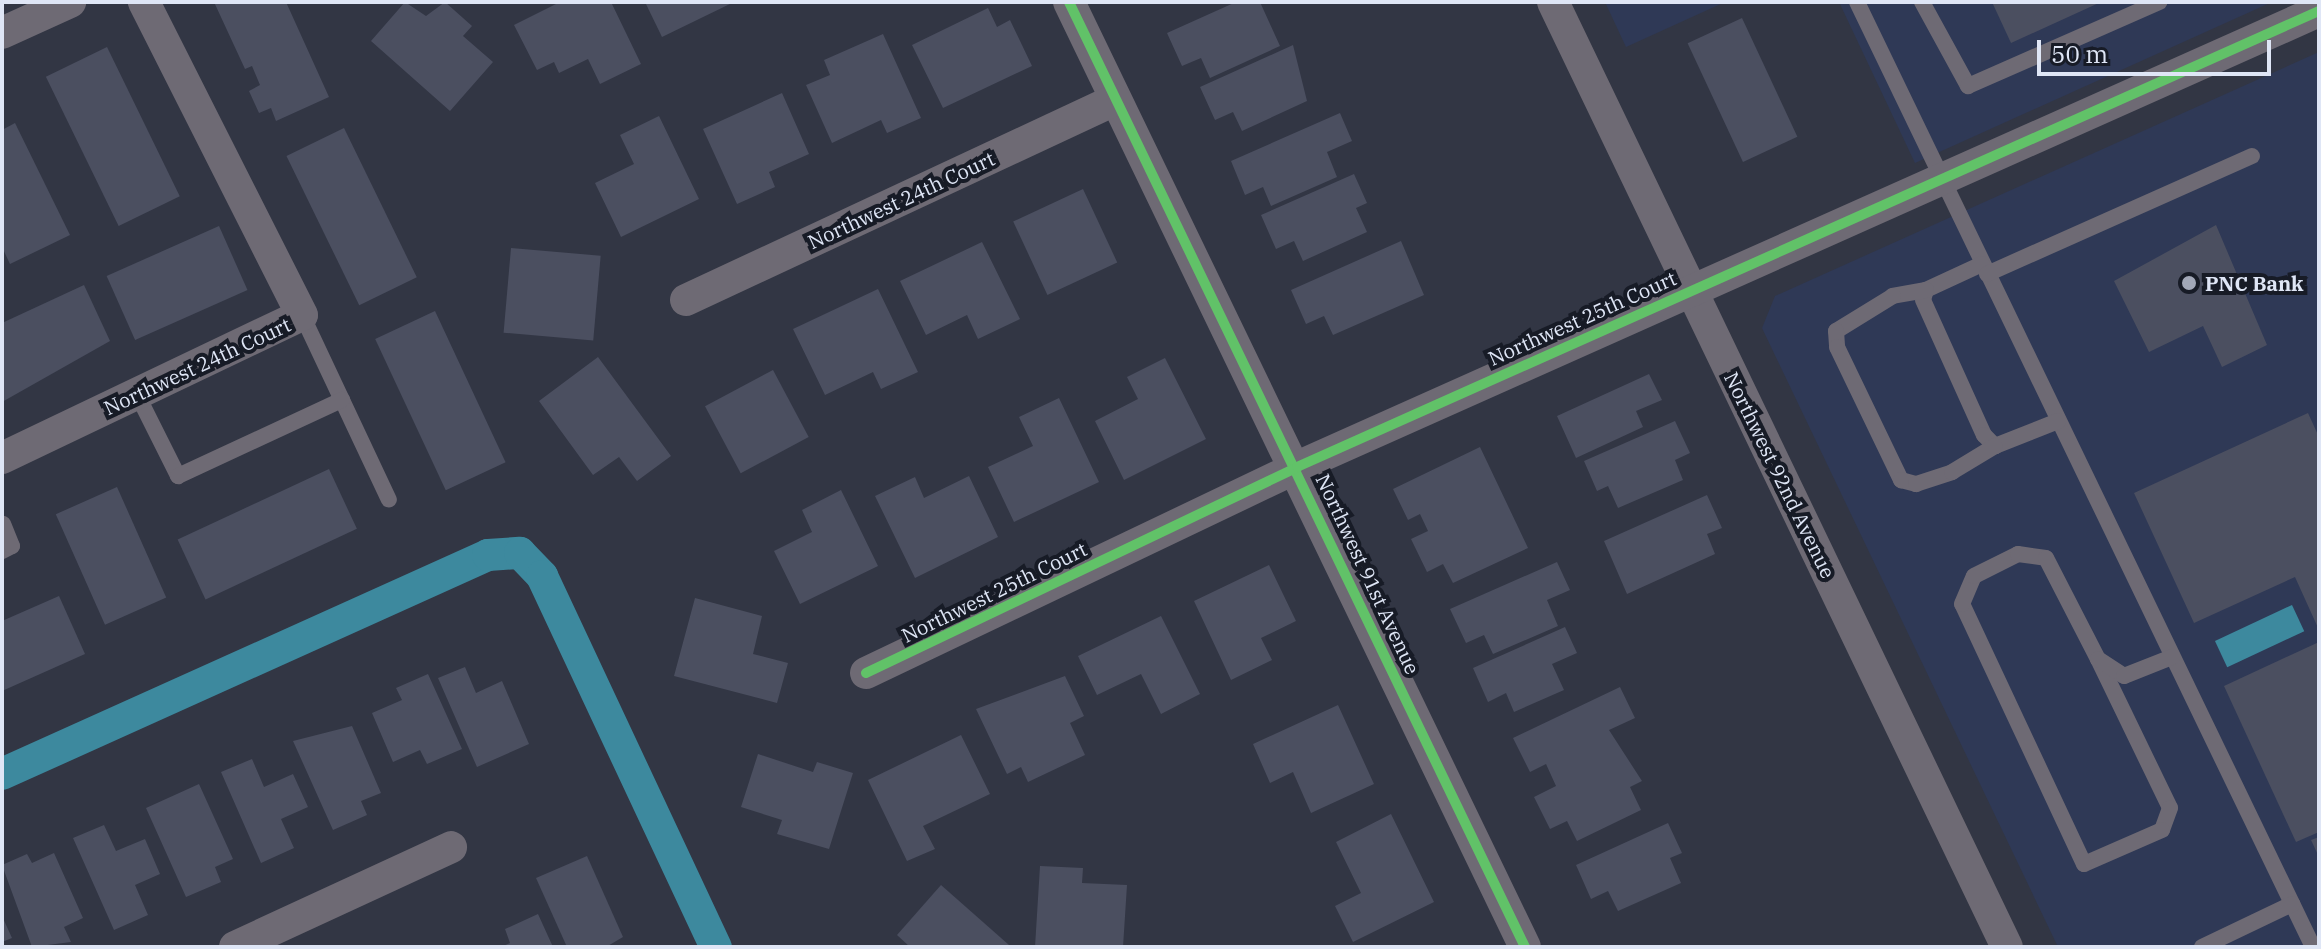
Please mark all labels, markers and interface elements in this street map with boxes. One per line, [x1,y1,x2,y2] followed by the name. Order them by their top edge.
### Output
[2041,24,2275,74] scale bar
[2051,38,2108,70] text: 50 m
[804,146,998,254] street label: Northwest 24th Court
[1484,266,1680,370] street label: Northwest 25th Court
[2205,271,2304,295] place label: PNC Bank
[2180,274,2198,292] marker: PNC Bank
[100,312,294,420] street label: Northwest 24th Court
[1720,368,1840,582] street label: Northwest 92nd Avenue
[1311,470,1425,678] street label: Northwest 91st Avenue
[897,537,1091,647] street label: Northwest 25th Court

